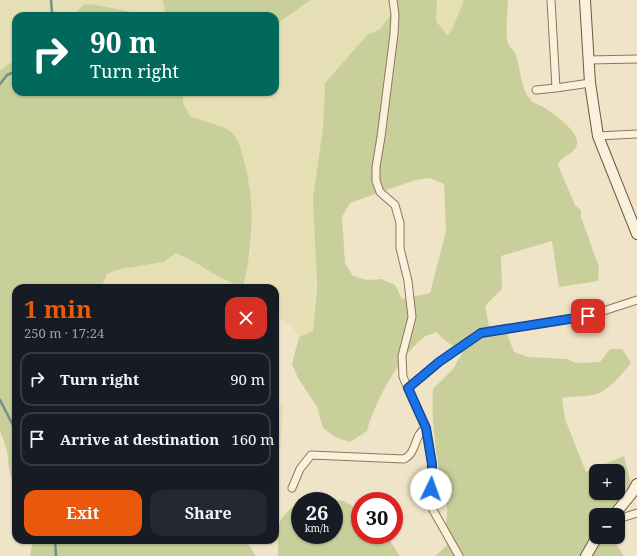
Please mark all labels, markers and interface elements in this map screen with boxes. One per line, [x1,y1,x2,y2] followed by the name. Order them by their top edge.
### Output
[90,23,157,61] text: 90 m
[24,28,76,80] icon: right
[90,59,179,83] text: Turn right
[24,292,92,325] text: 1 min
[225,297,267,339] button: close
[571,299,605,333] pin
[577,305,599,327] icon: arrive
[24,324,104,342] text: 250 m · 17:24
[26,368,48,390] icon: right
[60,369,139,389] text: Turn right
[230,369,265,389] text: 90 m
[26,428,48,450] icon: arrive
[60,429,219,449] text: Arrive at destination
[231,429,275,449] text: 160 m
[589,464,625,544] map controls
[589,464,625,500] button: +
[410,468,452,510] position arrow
[24,490,142,536] button: Exit
[150,490,267,536] button: Share
[351,492,403,544] speed limit sign: 30
[306,499,328,526] text: 26
[589,508,625,544] button: −
[305,521,329,535] text: km/h

